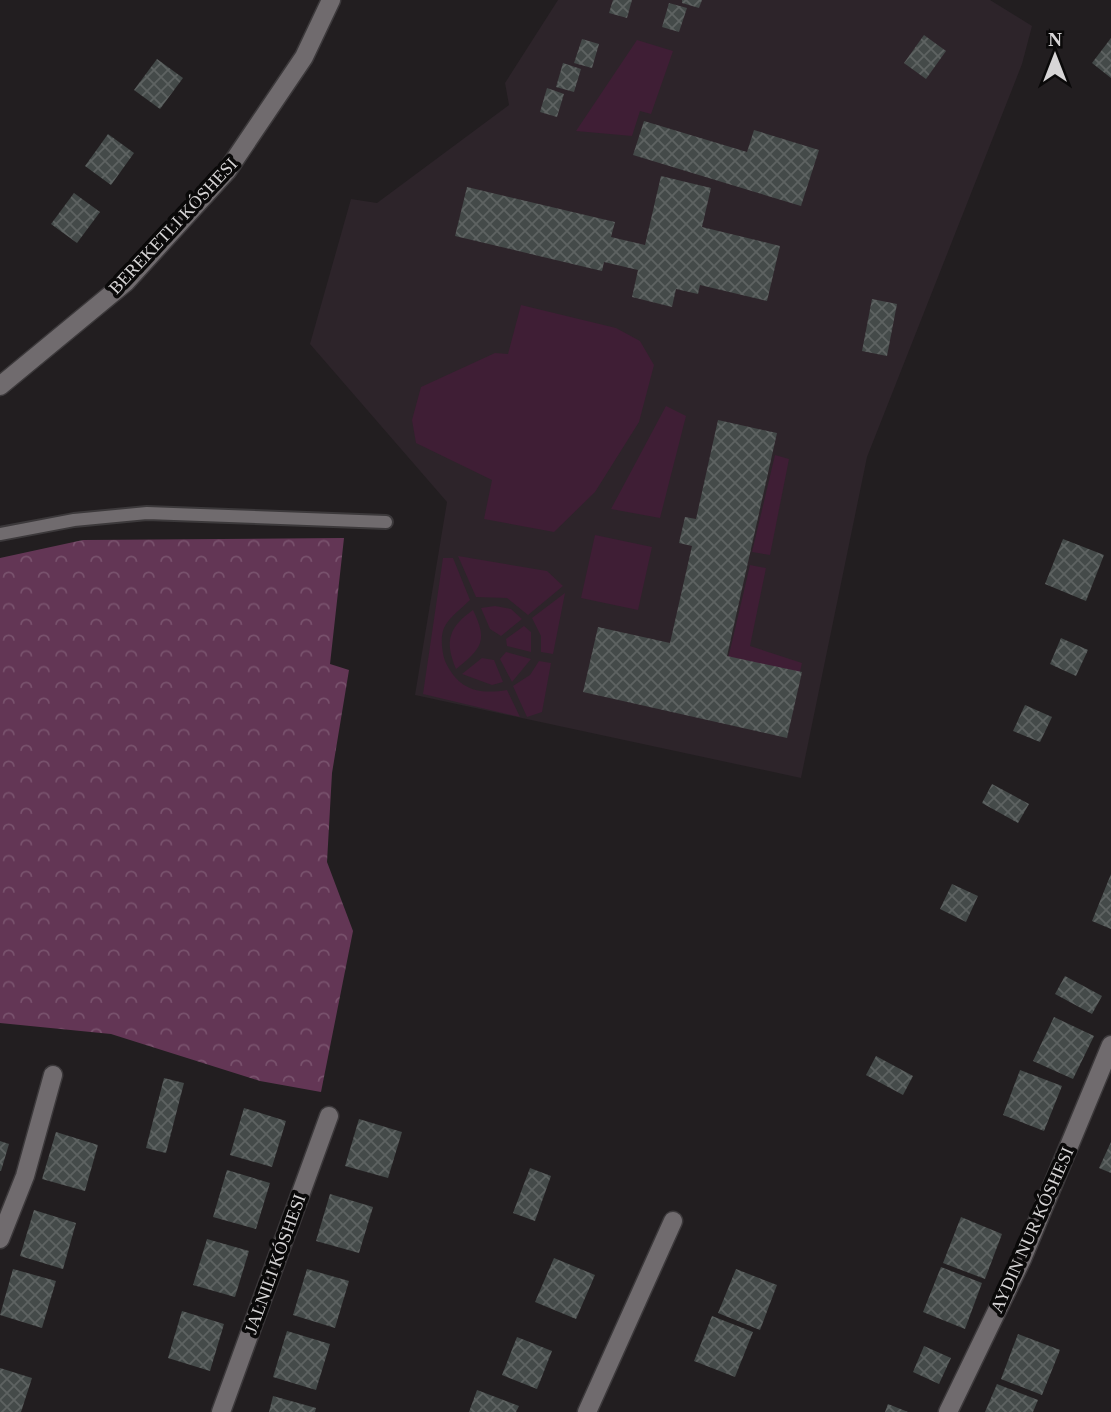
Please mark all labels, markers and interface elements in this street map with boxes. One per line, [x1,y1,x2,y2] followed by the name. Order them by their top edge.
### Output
[1020,21,1090,91] north arrow
[1048,29,1062,50] text: N
[104,153,241,298] street label: BEREKETLI KÓSHESI
[985,1144,1078,1316] street label: AYDIN NUR KÓSHESI
[239,1191,310,1337] street label: JALNILI KÓSHESI

